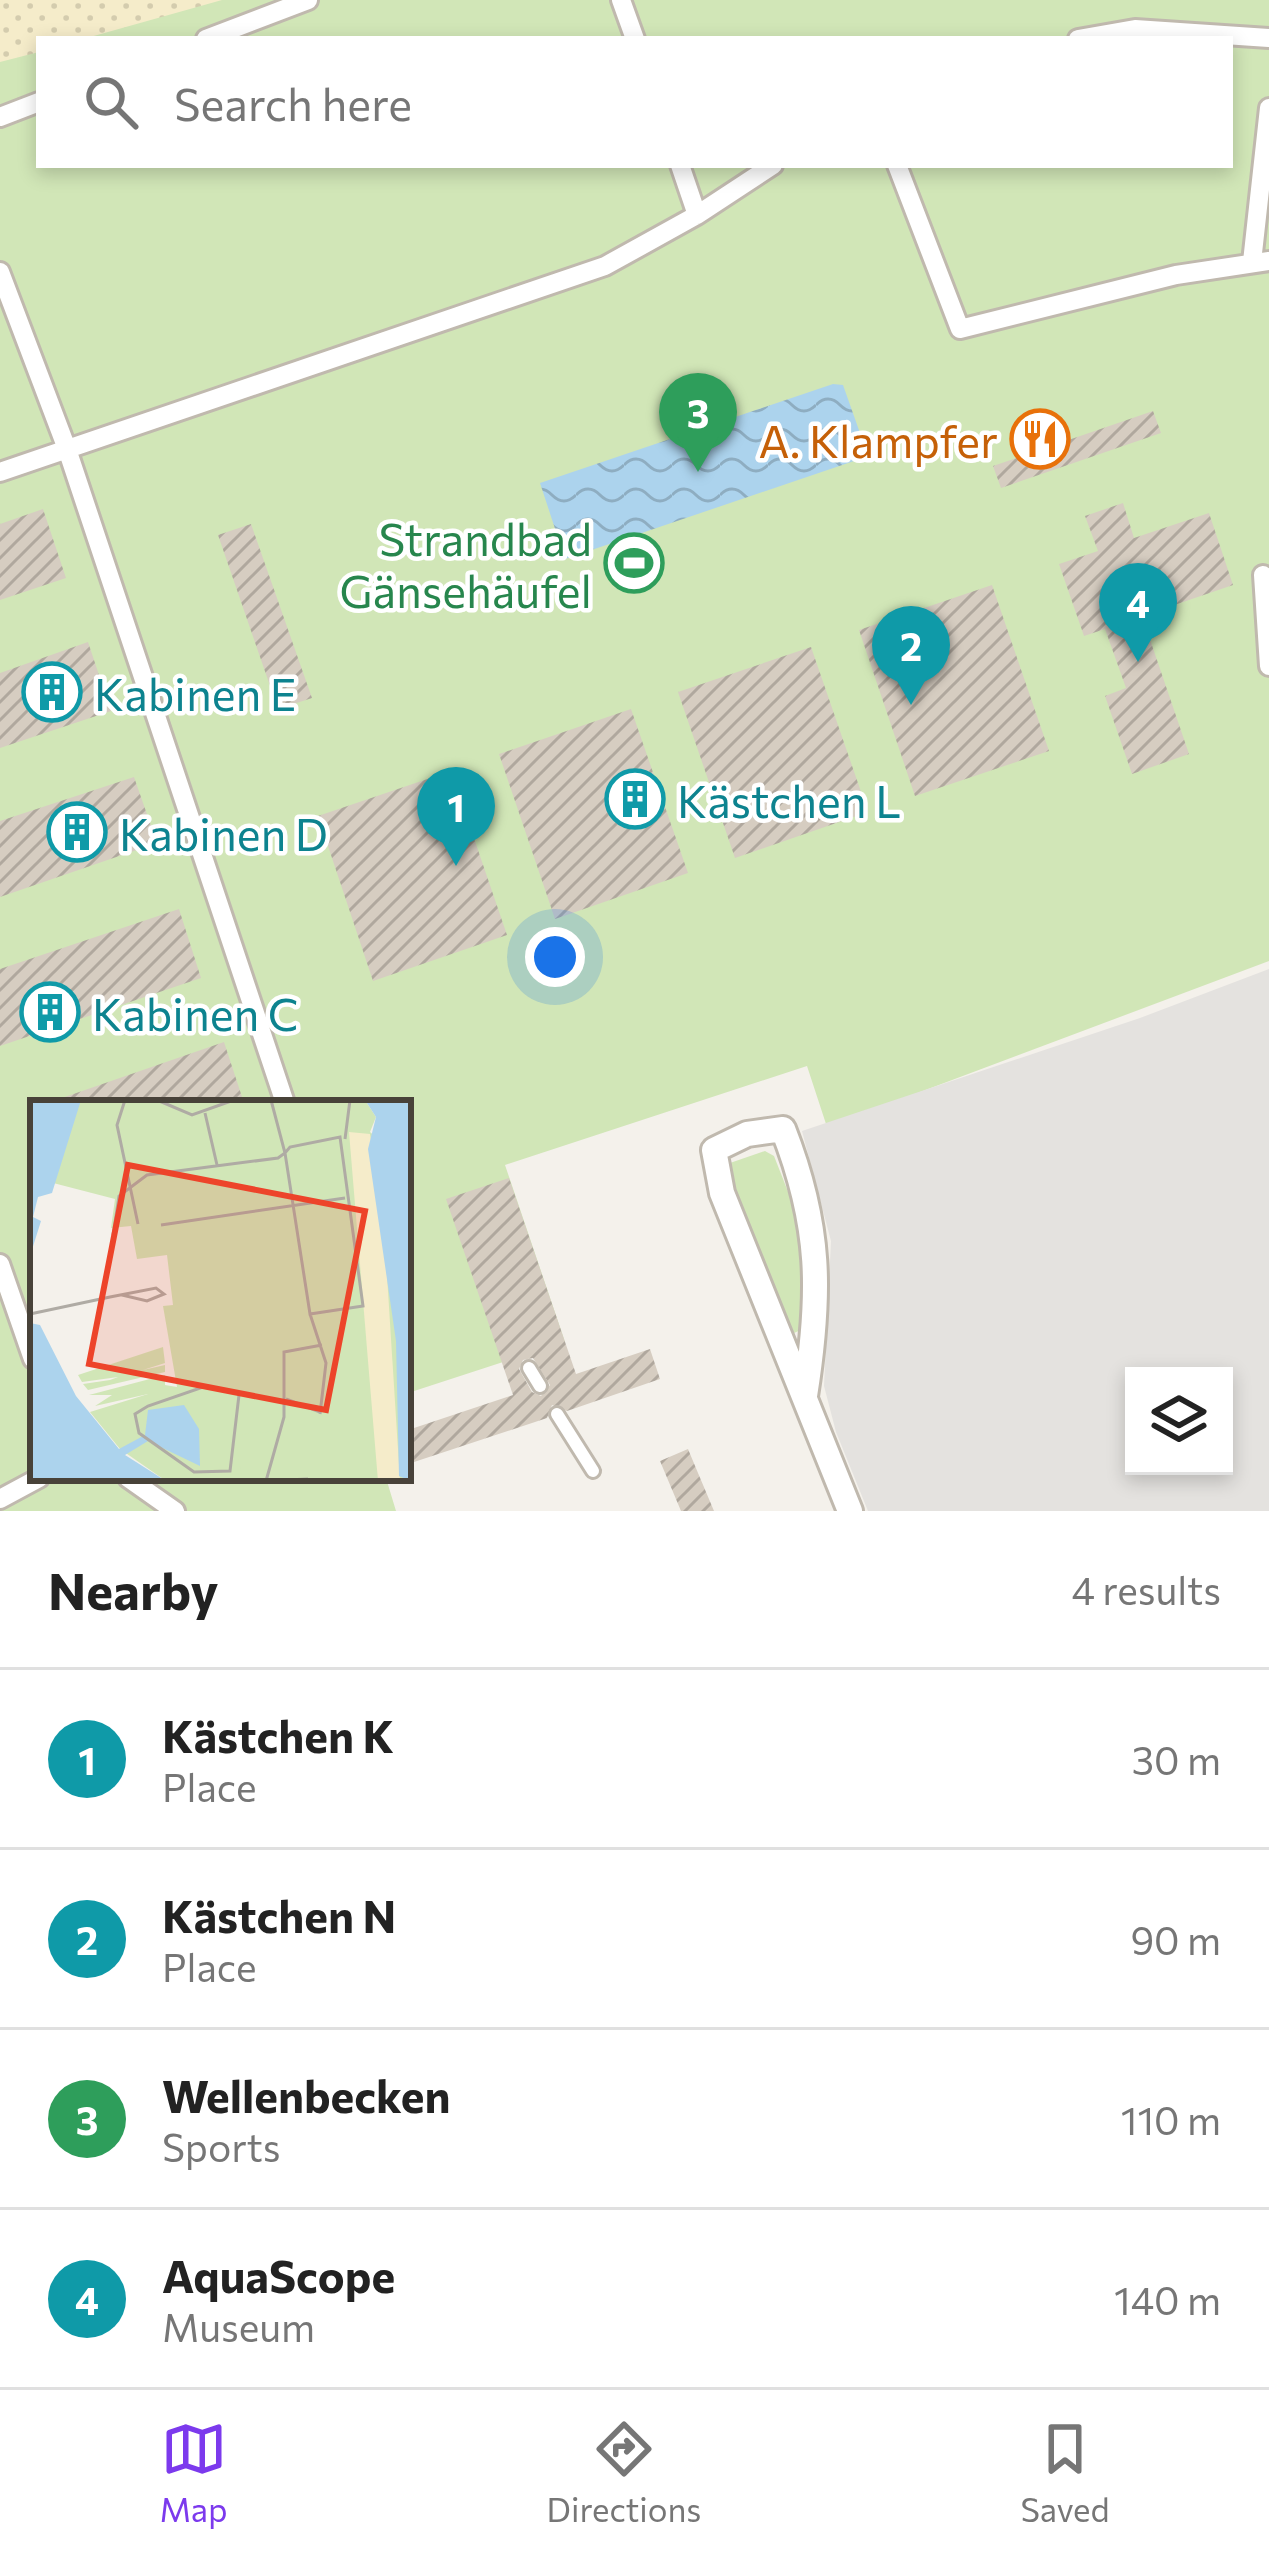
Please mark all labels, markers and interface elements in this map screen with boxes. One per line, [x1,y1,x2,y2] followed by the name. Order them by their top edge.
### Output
[36,36,1233,168] search box
[78,69,144,135] icon: search
[174,75,412,130] text: Search here
[659,373,737,472] pin: 3
[1009,408,1071,470] restaurant icon: A. Klampfer
[759,412,998,467] place label: A. Klampfer
[340,510,592,617] place label: Strandbad Gänsehäufel
[603,532,665,594] sports icon: Strandbad Gänsehäufel
[1099,563,1177,662] pin: 4
[872,606,950,705] pin: 2
[21,661,83,723] building icon: Kabinen E
[94,665,297,720] place label: Kabinen E
[417,767,495,866] pin: 1
[604,768,666,830] building icon: Kästchen L
[677,772,901,827] place label: Kästchen L
[46,801,108,863] building icon: Kabinen D
[119,805,328,860] place label: Kabinen D
[525,927,585,987] your location
[19,981,81,1043] building icon: Kabinen C
[92,985,299,1040] place label: Kabinen C
[30,1100,411,1481] inset map
[1125,1367,1233,1475] map controls
[1125,1367,1233,1475] button: layers
[48,1558,218,1621] text: Nearby
[1071,1565,1221,1613] text: 4 results
[162,1707,394,1762] text: Kästchen K
[78,1735,96,1783] text: 1
[1132,1735,1221,1783] text: 30 m
[162,1762,257,1810] text: Place
[162,1887,396,1942] text: Kästchen N
[76,1915,98,1963] text: 2
[1130,1915,1221,1963] text: 90 m
[162,1942,257,1990] text: Place
[162,2067,450,2122] text: Wellenbecken
[76,2095,98,2143] text: 3
[1121,2095,1221,2143] text: 110 m
[162,2122,281,2170] text: Sports
[162,2247,395,2302] text: AquaScope
[75,2275,99,2323] text: 4
[1114,2275,1221,2323] text: 140 m
[162,2302,315,2350] text: Museum
[160,2416,228,2529] tab: Map
[547,2416,701,2529] tab: Directions
[1020,2416,1109,2529] tab: Saved

